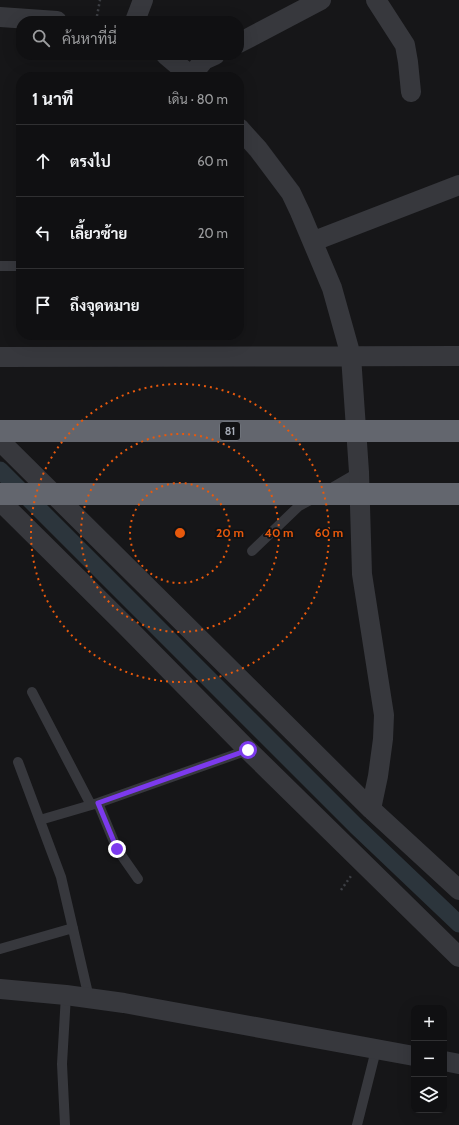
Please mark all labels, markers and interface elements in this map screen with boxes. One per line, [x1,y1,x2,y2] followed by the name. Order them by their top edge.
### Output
[16,16,244,60] search box
[30,27,52,49] icon: search
[62,30,117,48] text: ค้นหาที่นี่
[32,89,73,109] text: 1 นาที
[168,91,228,107] text: เดิน · 80 m
[32,150,54,172] icon: ahead
[70,153,111,171] text: ตรงไป
[197,153,228,169] text: 60 m
[32,222,54,244] icon: left
[70,225,127,243] text: เลี้ยวซ้าย
[198,225,228,241] text: 20 m
[32,294,54,316] icon: arrive
[70,297,140,315] text: ถึงจุดหมาย
[220,422,240,440] road number: 81
[216,525,244,540] text: 20 m
[264,525,294,540] text: 40 m
[315,525,343,540] text: 60 m
[173,526,187,540] centre of rings
[239,741,257,759] route start
[108,840,126,858] route end
[411,1005,447,1113] map controls
[411,1005,447,1041] button: +
[411,1041,447,1077] button: −
[411,1077,447,1113] button: layers

